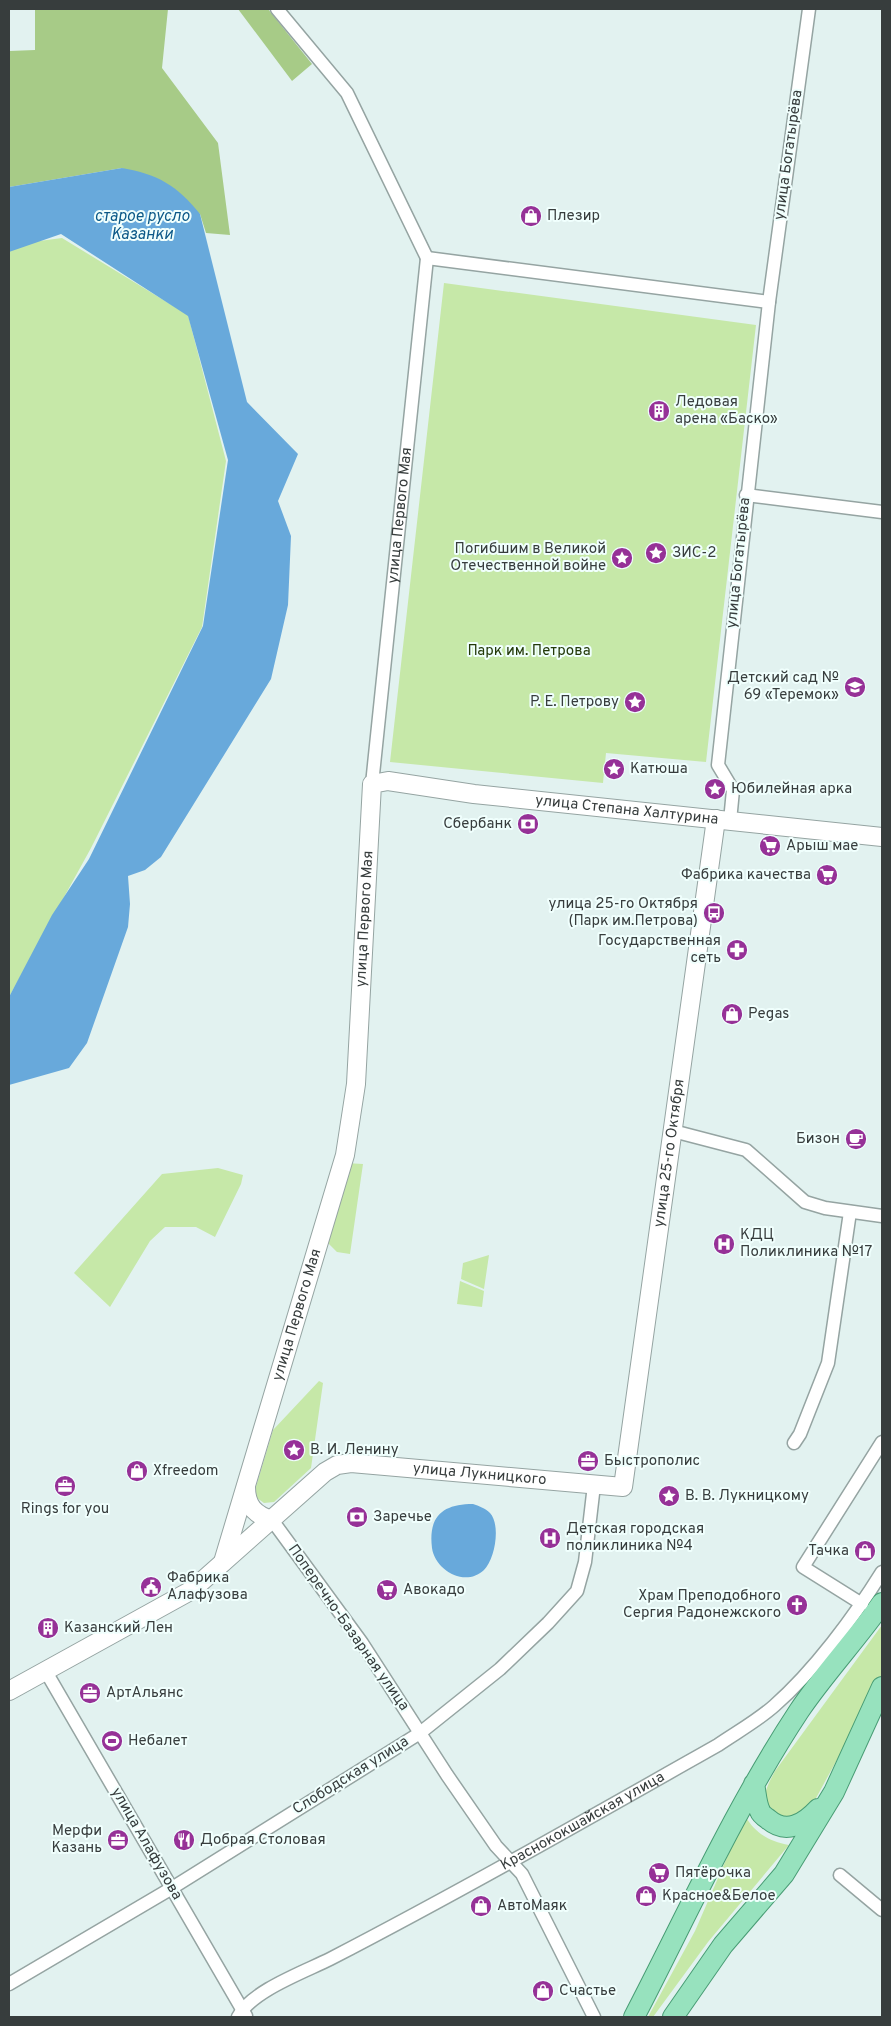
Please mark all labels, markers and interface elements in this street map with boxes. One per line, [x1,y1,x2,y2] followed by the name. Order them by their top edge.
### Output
[770,89,808,221] street label: улица Богатырёва
[519,204,543,228] shop icon: Плезир
[95,207,190,245] water label: старое русло Казанки
[547,207,600,226] place label: Плезир
[675,393,778,429] place label: Ледовая арена «Баско»
[647,399,671,423] building icon: Ледовая арена «Баско»
[384,446,417,585] street label: улица Первого Мая
[723,497,755,629] street label: улица Богатырёва
[450,540,606,576] place label: Погибшим в Великой Отечественной войне
[644,541,668,565] place icon: ЗИС-2
[672,544,717,563] place label: ЗИС-2
[610,546,634,570] place icon: Погибшим в Великой Отечественной войне
[467,642,591,661] park label: Парк им. Петрова
[727,669,839,705] place label: Детский сад № 69 «Теремок»
[843,675,867,699] school or university icon: Детский сад № 69 «Теремок»
[623,690,647,714] place icon: Р. Е. Петрову
[530,693,619,712] place label: Р. Е. Петрову
[602,757,626,781] place icon: Катюша
[630,760,688,779] place label: Катюша
[703,777,727,801] place icon: Юбилейная арка
[731,780,852,799] place label: Юбилейная арка
[534,791,719,829] street label: улица Степана Халтурина
[516,812,540,836] bank icon: Сбербанк
[443,815,512,834] place label: Сбербанк
[758,834,782,858] supermarket icon: Арыш мае
[786,837,858,856] place label: Арыш мае
[352,850,378,988] street label: улица Первого Мая
[815,863,839,887] supermarket icon: Фабрика качества
[681,866,811,885] place label: Фабрика качества
[549,895,698,931] place label: улица 25-го Октября (Парк им.Петрова)
[702,901,726,925] bus stop icon: улица 25-го Октября (Парк им.Петрова)
[598,932,721,968] place label: Государственная сеть
[725,938,749,962] pharmacy icon: Государственная сеть
[720,1002,744,1026] shop icon: Pegas
[748,1005,789,1024] place label: Pegas
[650,1078,689,1229] street label: улица 25-го Октября
[844,1127,868,1151] cafe icon: Бизон
[796,1130,840,1149] place label: Бизон
[740,1226,873,1262] place label: КДЦ Поликлиника №17
[712,1232,736,1256] hospital icon: КДЦ Поликлиника №17
[268,1247,326,1383] street label: улица Первого Мая
[282,1438,306,1462] place icon: В. И. Ленину
[310,1441,399,1460] place label: В. И. Ленину
[576,1449,600,1473] office icon: Быстрополис
[604,1452,700,1471] place label: Быстрополис
[125,1459,149,1483] shop icon: Xfreedom
[412,1459,547,1490] street label: улица Лукницкого
[153,1462,219,1481] place label: Xfreedom
[53,1474,77,1498] office icon: Rings for you
[657,1484,681,1508] place icon: В. В. Лукницкому
[685,1487,809,1506] place label: В. В. Лукницкому
[21,1500,109,1519] place label: Rings for you
[345,1505,369,1529] bank icon: Заречье
[373,1508,432,1527] place label: Заречье
[566,1520,704,1556] place label: Детская городская поликлиника №4
[538,1526,562,1550] hospital icon: Детская городская поликлиника №4
[853,1539,877,1563] shop icon: Тачка
[283,1541,413,1715] street label: Поперечно-Базарная улица
[808,1542,849,1561] place label: Тачка
[167,1569,248,1605] place label: Фабрика Алафузова
[139,1575,163,1599] public building icon: Фабрика Алафузова
[375,1578,399,1602] supermarket icon: Авокадо
[403,1581,465,1600] place label: Авокадо
[623,1587,781,1623] place label: Храм Преподобного Сергия Радонежского
[785,1593,809,1617] church icon: Храм Преподобного Сергия Радонежского
[36,1616,60,1640] building icon: Казанский Лен
[64,1619,173,1638] place label: Казанский Лен
[78,1681,102,1705] office icon: АртАльянс
[106,1684,183,1703] place label: АртАльянс
[100,1729,124,1753] sports icon: Небалет
[128,1732,188,1751] place label: Небалет
[289,1733,413,1819] street label: Слободская улица
[497,1768,668,1875] street label: Краснококшайская улица
[106,1784,186,1904] street label: улица Алафузова
[51,1822,102,1858] place label: Мерфи Казань
[106,1828,130,1852] office icon: Мерфи Казань
[172,1828,196,1852] restaurant icon: Добрая Столовая
[200,1831,326,1850] place label: Добрая Столовая
[647,1861,671,1885] supermarket icon: Пятёрочка
[675,1864,751,1883] place label: Пятёрочка
[634,1884,658,1908] shop icon: Красное&Белое
[662,1887,776,1906] place label: Красное&Белое
[469,1894,493,1918] shop icon: АвтоМаяк
[497,1897,567,1916] place label: АвтоМаяк
[531,1979,555,2003] shop icon: Счастье
[559,1982,616,2001] place label: Счастье

